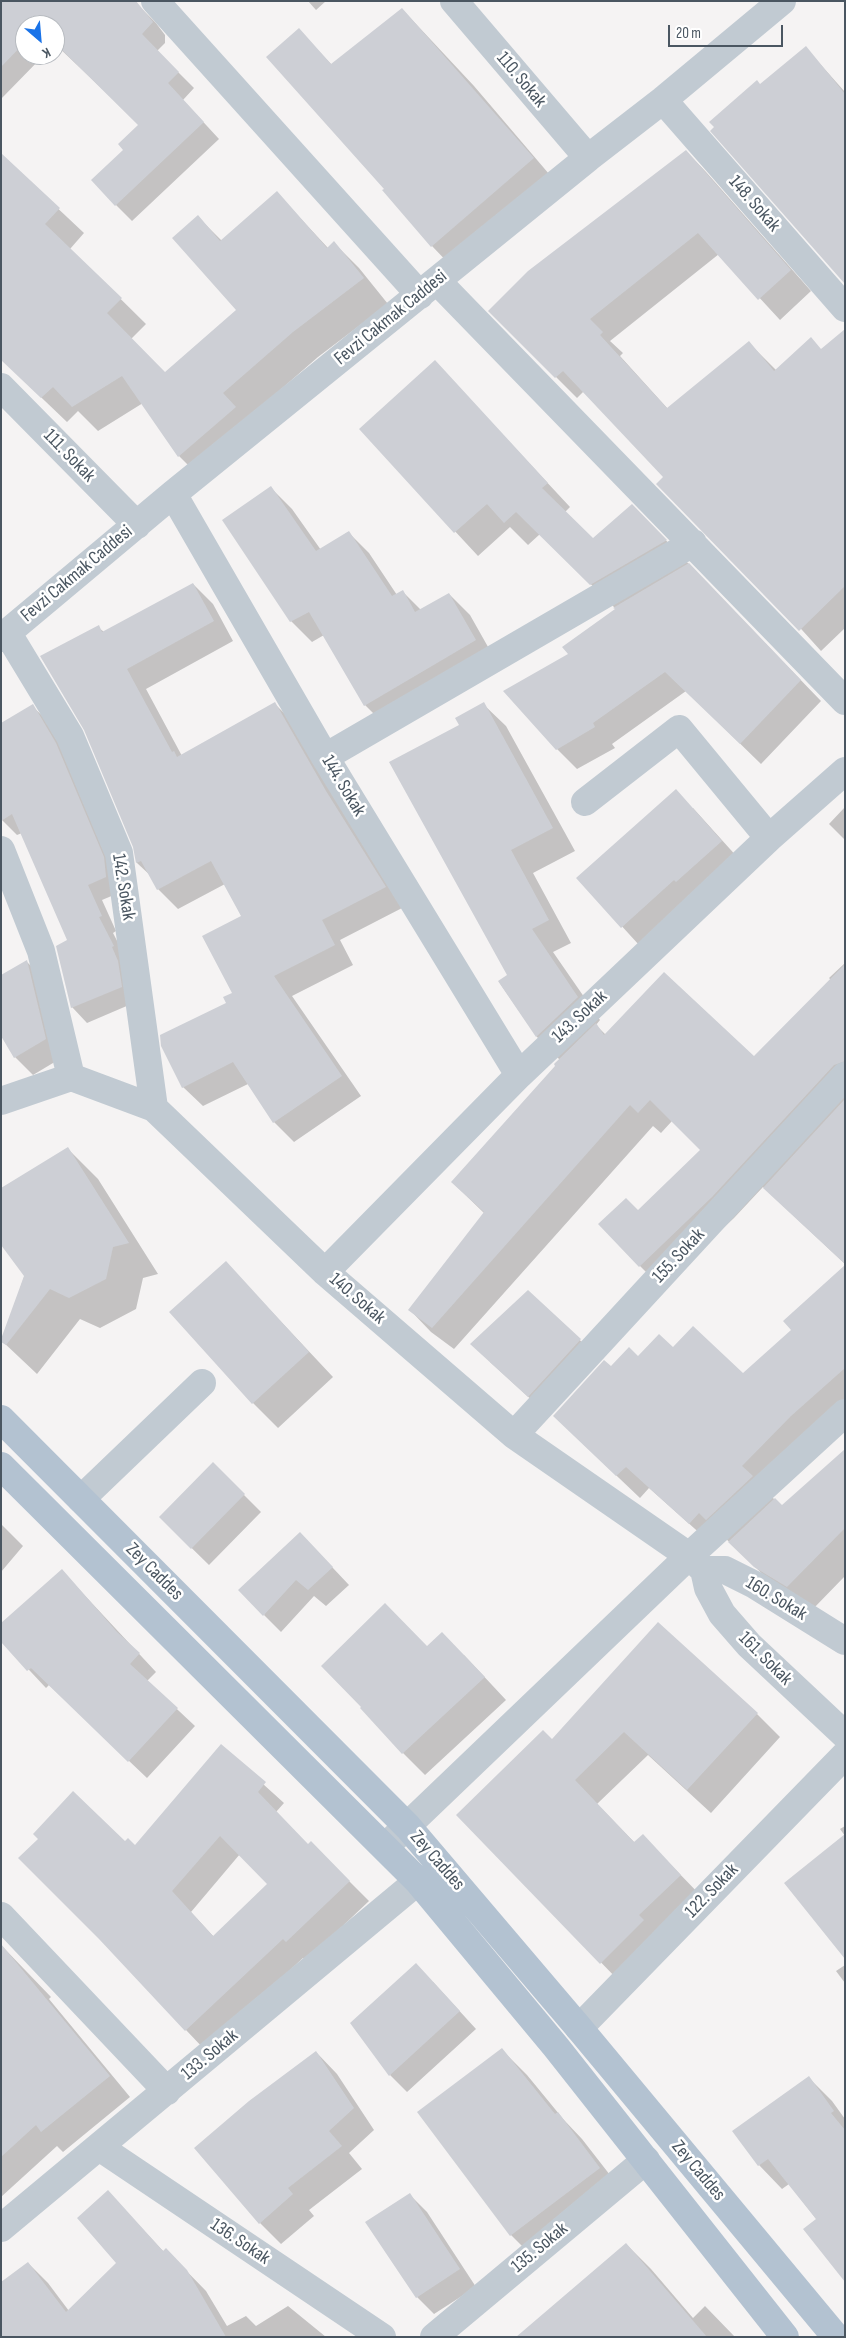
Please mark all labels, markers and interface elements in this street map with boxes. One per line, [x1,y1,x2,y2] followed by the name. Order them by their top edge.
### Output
[15,15,65,65] north arrow
[671,15,786,47] scale bar
[676,24,701,43] text: 20 m
[40,44,54,62] text: K
[491,48,551,112] street label: 110. Sokak
[723,171,785,237] street label: 148. Sokak
[330,266,452,370] street label: Fevzi Cakmak Caddesi
[38,425,100,487] street label: 111. Sokak
[17,521,137,627] street label: Fevzi Cakmak Caddesi
[316,751,370,821] street label: 144. Sokak
[107,852,139,922] street label: 142. Sokak
[548,986,612,1048] street label: 143. Sokak
[648,1224,710,1288] street label: 155. Sokak
[324,1268,390,1330] street label: 140. Sokak
[121,1539,187,1605] street label: Zey Caddes
[741,1572,811,1626] street label: 160. Sokak
[733,1627,797,1691] street label: 161. Sokak
[405,1826,469,1896] street label: Zey Caddes
[681,1859,743,1923] street label: 122. Sokak
[177,2025,243,2085] street label: 133. Sokak
[666,2136,730,2206] street label: Zey Caddes
[206,2214,274,2270] street label: 136. Sokak
[507,2218,573,2278] street label: 135. Sokak

